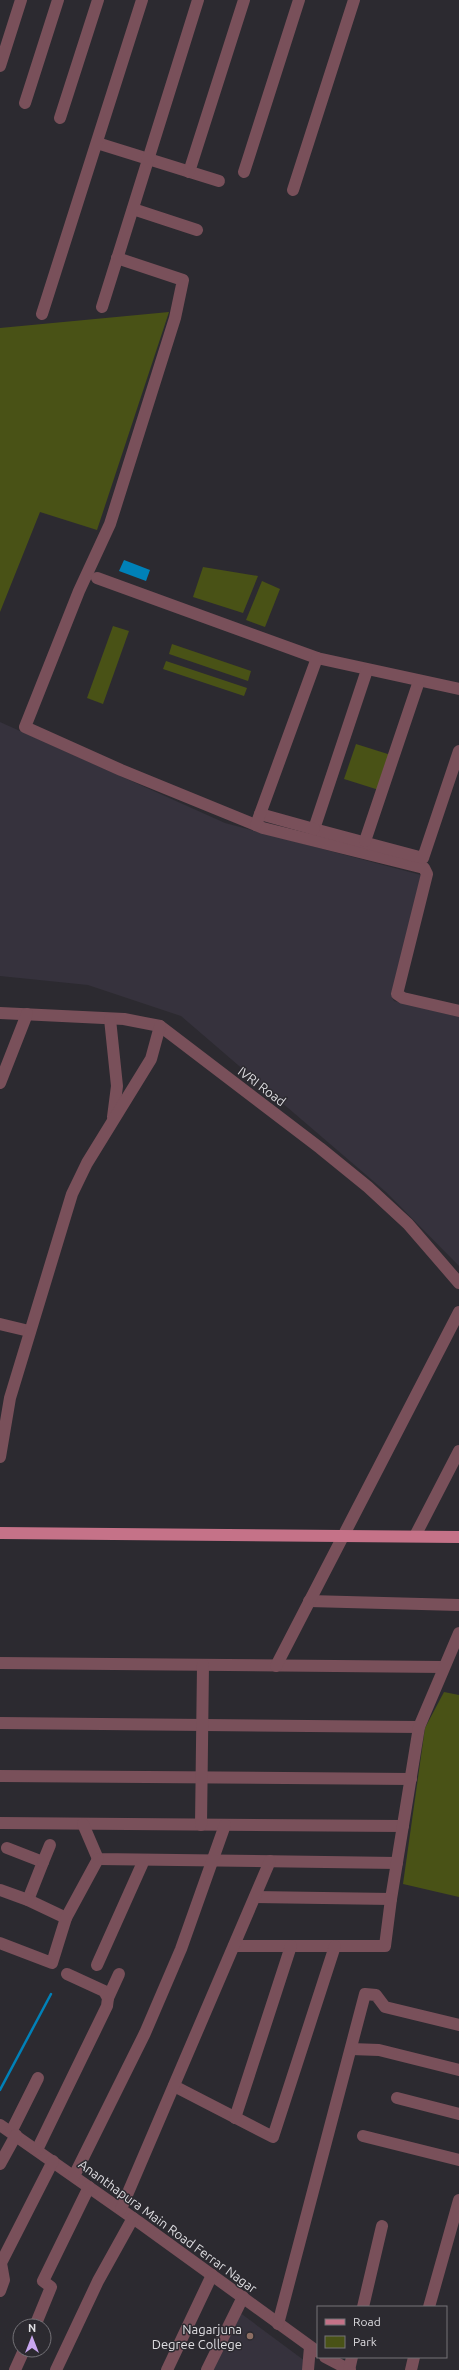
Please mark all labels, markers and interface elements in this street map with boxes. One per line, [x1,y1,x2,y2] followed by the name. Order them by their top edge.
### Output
[235,1064,289,1108] street label: IVRI Road
[76,2157,260,2295] street label: Ananthapura Main Road Ferrar Nagar
[317,2306,447,2358] legend
[353,2315,381,2328] text: Road
[12,2318,52,2358] north arrow
[28,2322,36,2334] text: N
[152,2322,242,2351] place label: Nagarjuna Degree College
[245,2331,255,2341] marker: Nagarjuna Degree College
[353,2335,377,2348] text: Park

